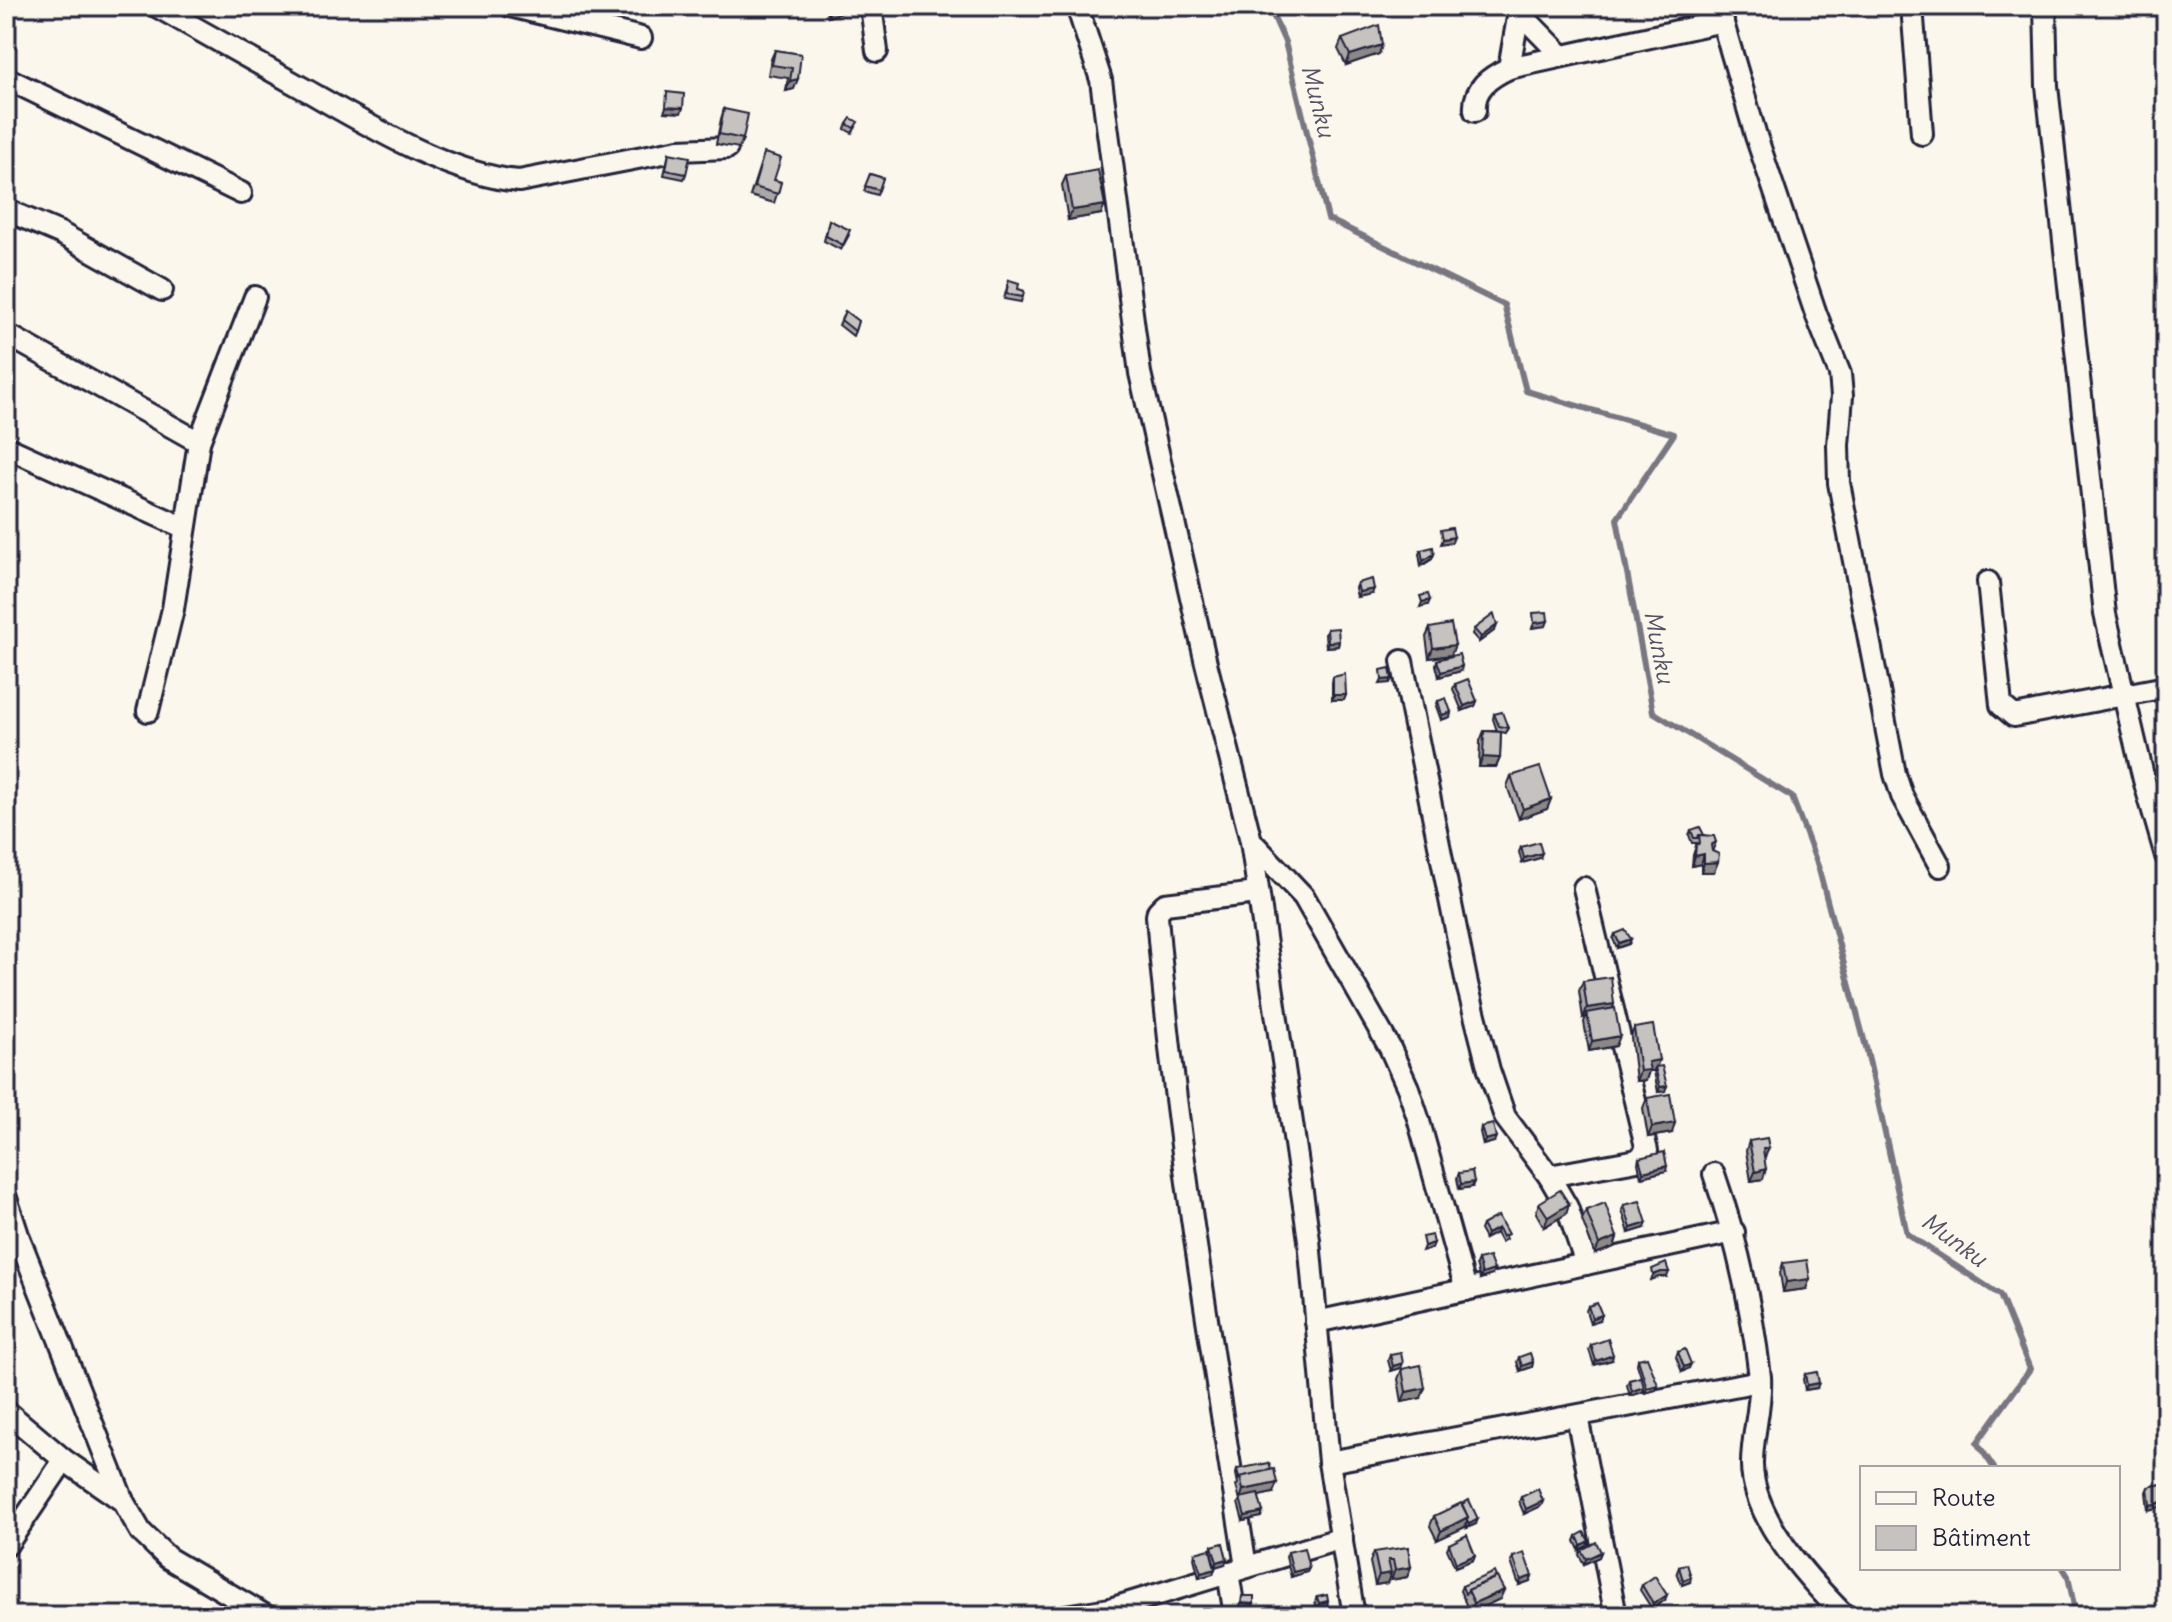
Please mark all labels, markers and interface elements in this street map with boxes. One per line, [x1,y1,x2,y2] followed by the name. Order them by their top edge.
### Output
[1296,61,1343,142] water label: Munku
[1638,608,1682,688] water label: Munku
[1916,1205,1995,1274] water label: Munku
[1860,1466,2120,1570] legend
[1932,1482,1995,1512] text: Route
[1932,1522,2031,1552] text: Bâtiment

